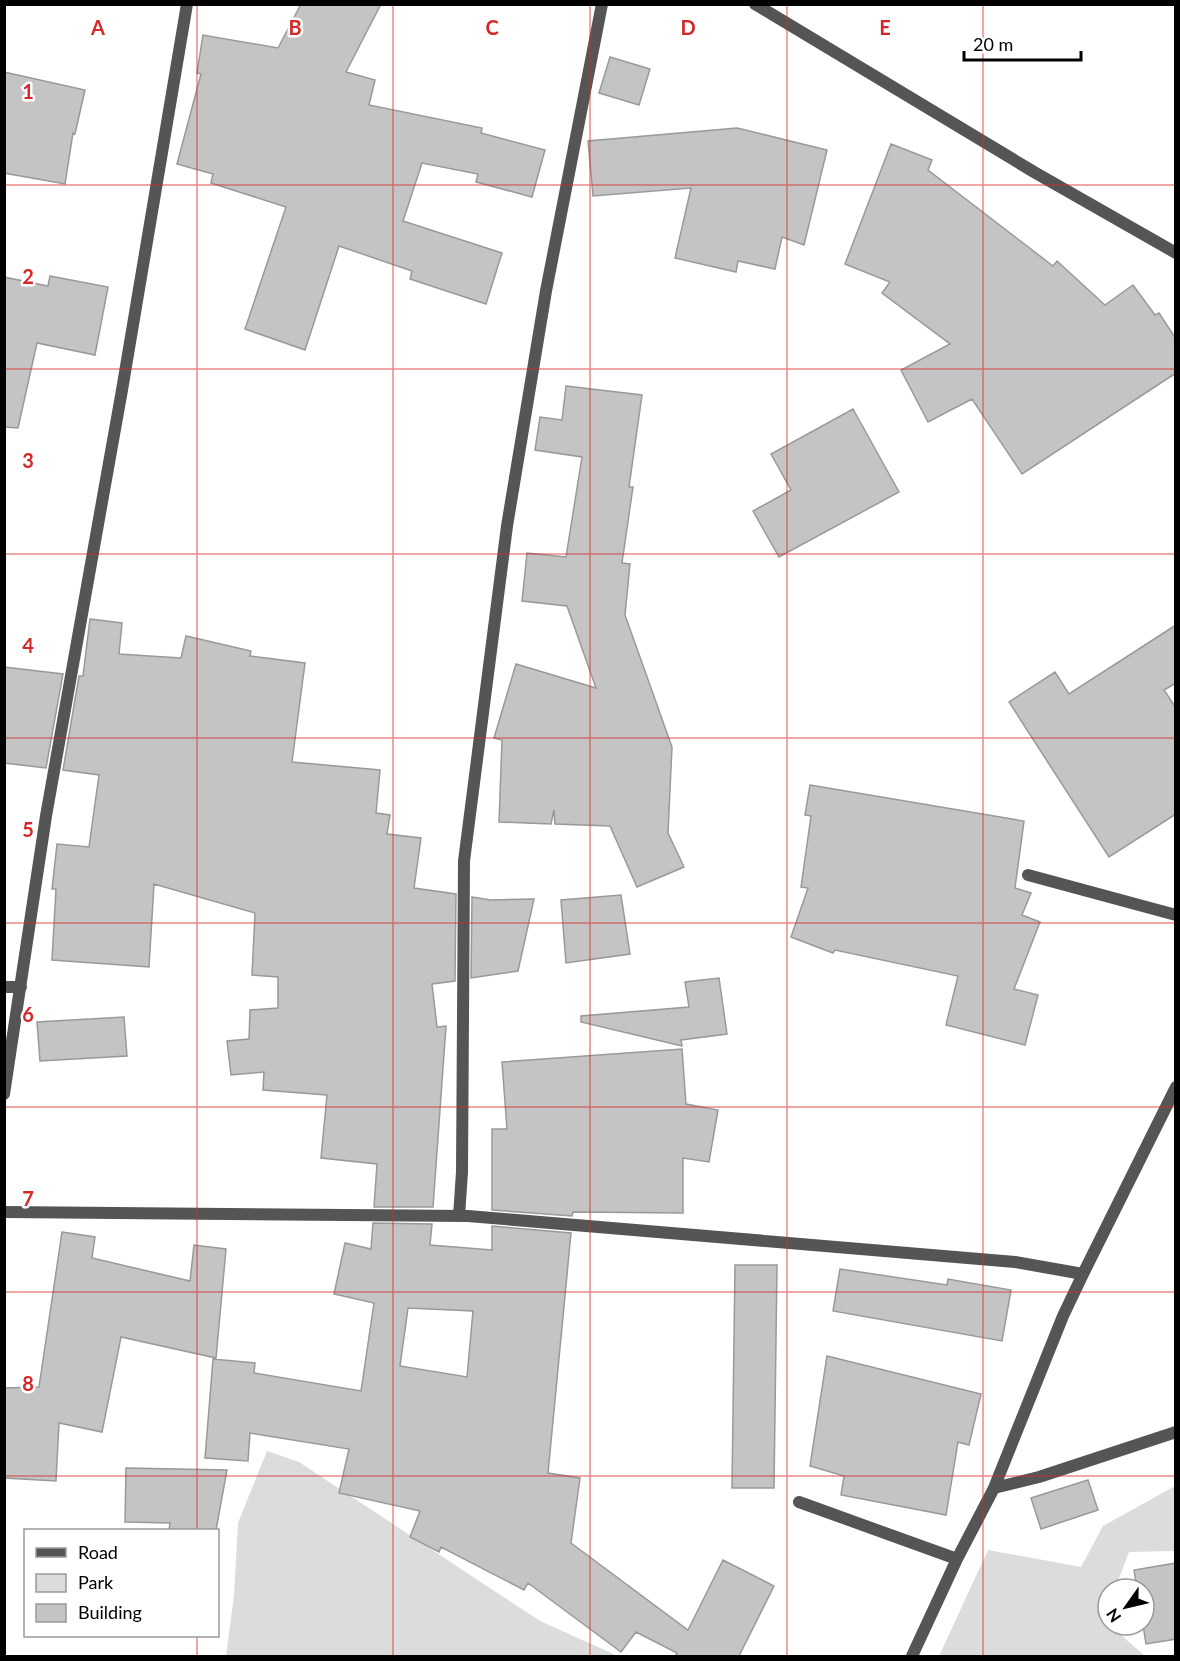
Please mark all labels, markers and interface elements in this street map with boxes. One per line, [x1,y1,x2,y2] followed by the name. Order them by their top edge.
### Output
[90,15,105,39] text: A
[288,15,302,39] text: B
[485,15,499,39] text: C
[680,15,696,39] text: D
[879,15,891,39] text: E
[964,24,1081,62] scale bar
[973,33,1013,55] text: 20 m
[22,79,34,103] text: 1
[22,264,34,288] text: 2
[22,448,34,472] text: 3
[22,633,34,657] text: 4
[22,817,34,841] text: 5
[22,1002,34,1026] text: 6
[22,1186,34,1210] text: 7
[22,1371,34,1395] text: 8
[24,1529,219,1637] legend
[78,1541,118,1563] text: Road
[78,1571,114,1593] text: Park
[1096,1577,1156,1637] north arrow
[78,1601,142,1623] text: Building
[1102,1605,1124,1626] text: N

